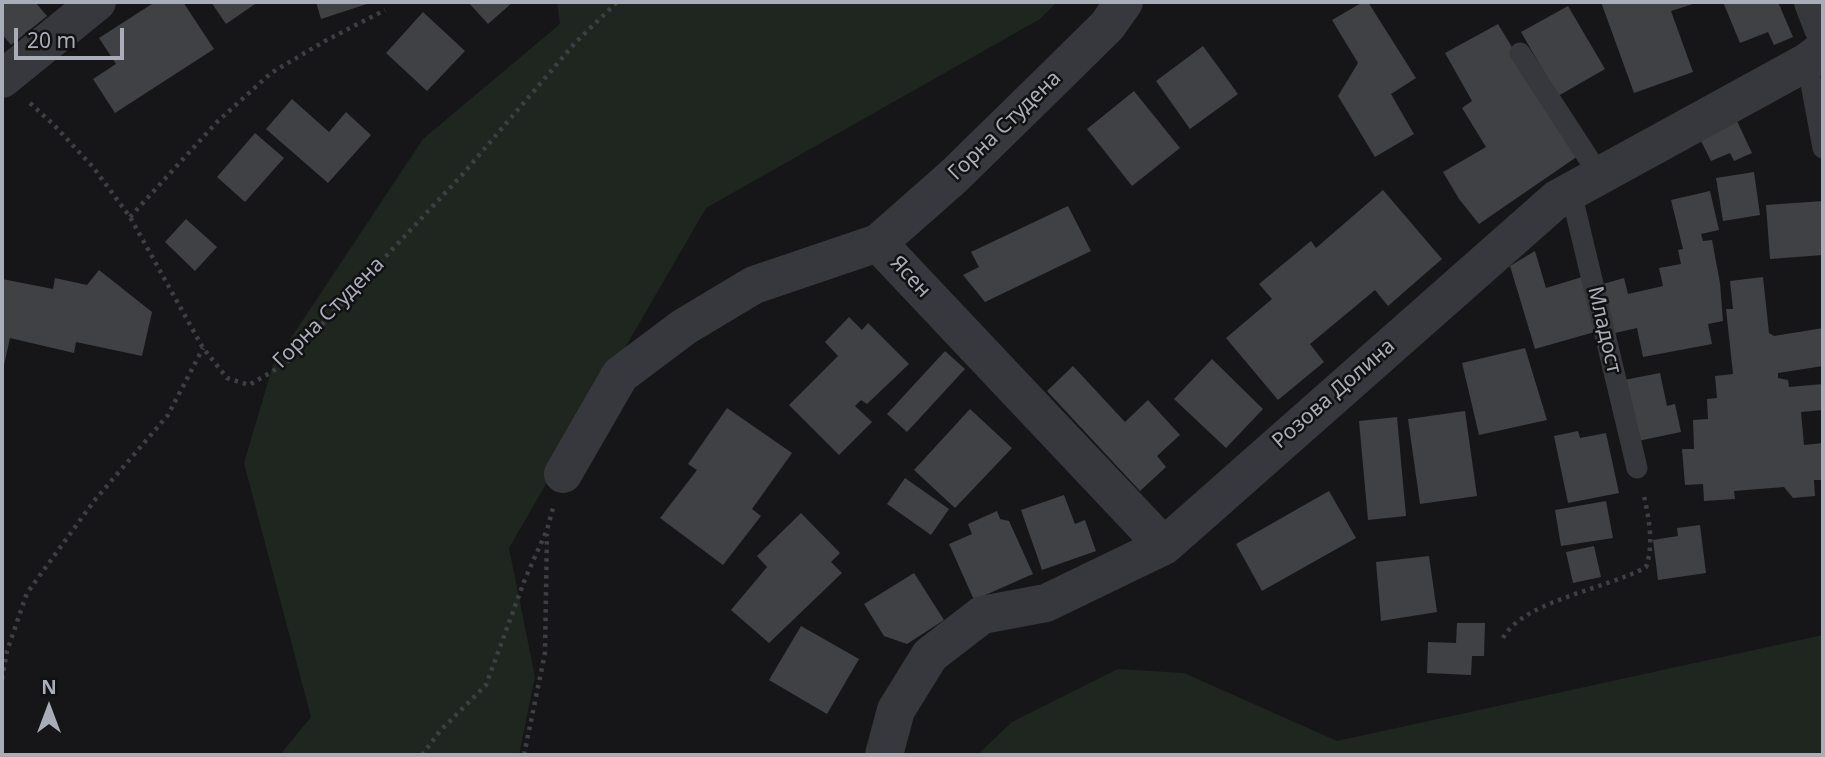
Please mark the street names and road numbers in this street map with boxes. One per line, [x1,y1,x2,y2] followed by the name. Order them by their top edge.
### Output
[943,66,1067,186] street label: Горна Студена
[884,251,936,303] street label: Ясен
[268,252,390,374] street label: Горна Студена
[1582,284,1626,376] street label: Младост
[1267,334,1401,454] street label: Розова Долина

